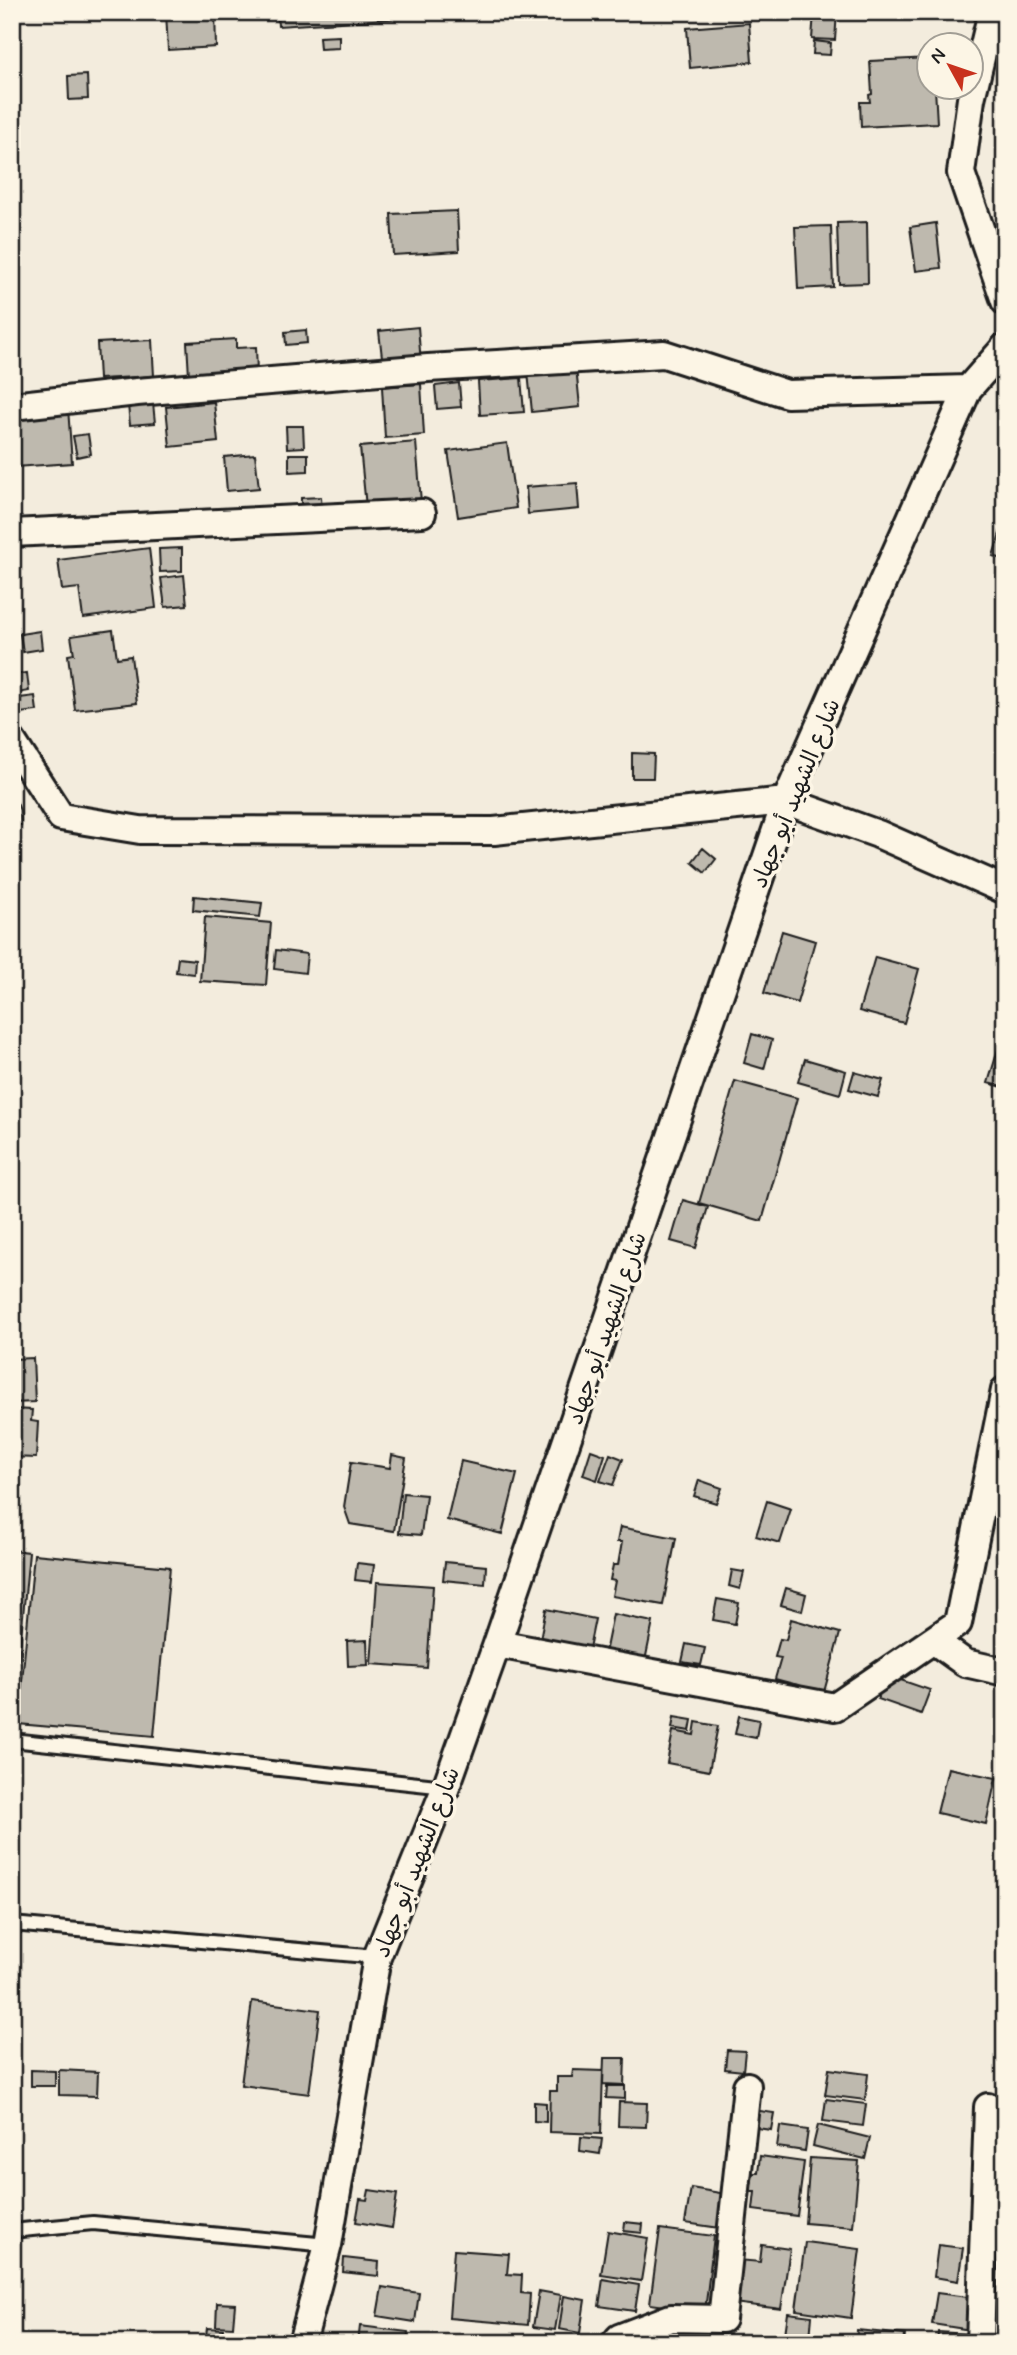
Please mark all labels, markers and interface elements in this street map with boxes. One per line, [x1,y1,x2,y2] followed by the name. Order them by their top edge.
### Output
[916,32,986,102] north arrow
[924,43,952,69] text: N
[744,694,849,893] street label: شارع الشهيد أبو جهاد
[560,1228,655,1429] street label: شارع الشهيد أبو جهاد
[367,1763,468,1962] street label: شارع الشهيد أبو جهاد

